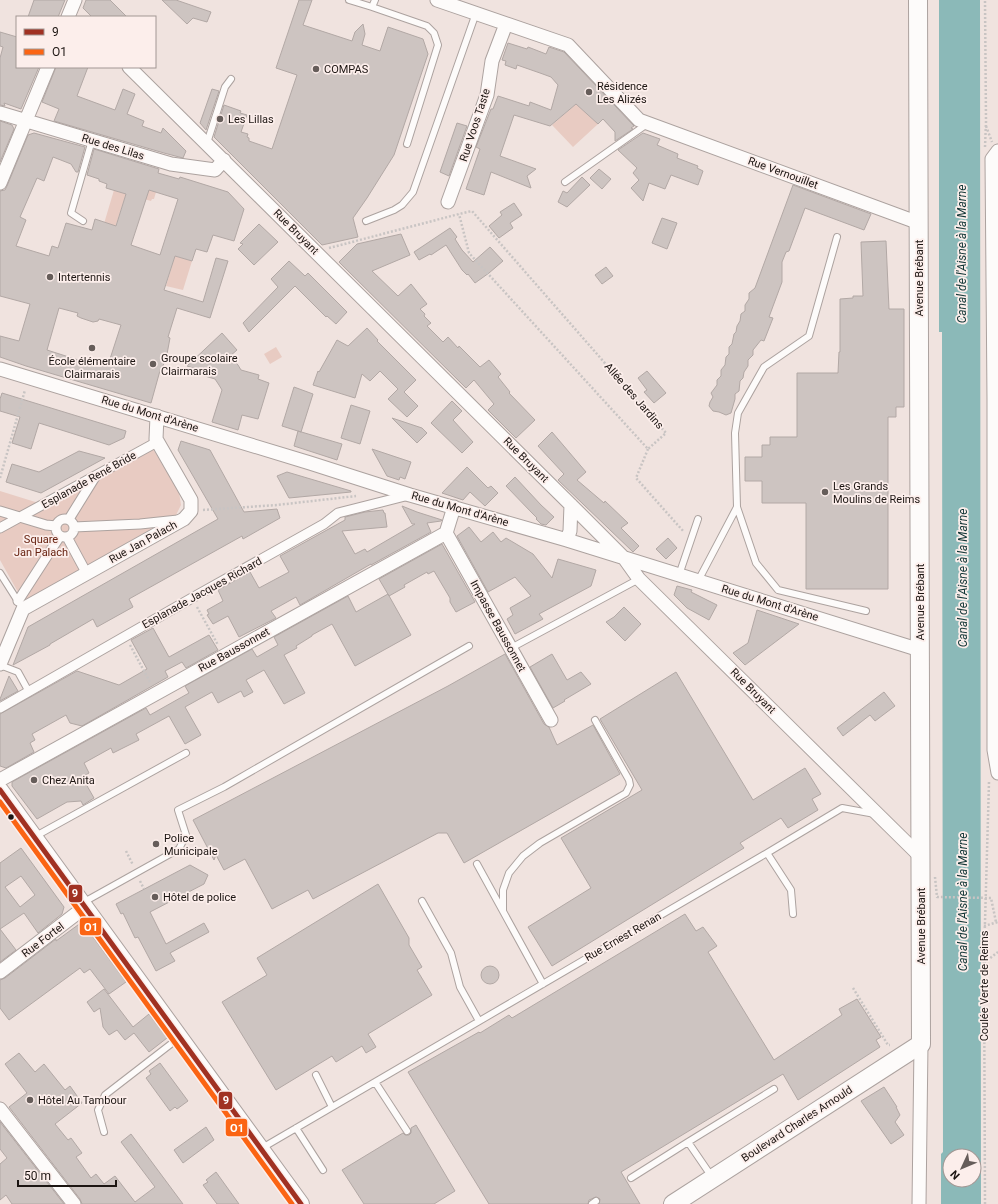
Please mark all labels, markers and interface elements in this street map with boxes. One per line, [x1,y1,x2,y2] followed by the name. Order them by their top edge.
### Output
[16,16,156,68] legend
[52,25,59,39] text: 9
[52,45,67,59] text: O1
[324,63,369,76] place label: COMPAS
[311,64,321,74] marker: COMPAS
[597,80,648,106] place label: Résidence Les Alizés
[457,87,493,163] street label: Rue Voos Taste
[584,87,594,97] marker: Résidence Les Alizés
[228,113,274,126] place label: Les Lillas
[215,114,225,124] marker: Les Lillas
[80,131,146,163] street label: Rue des Lilas
[746,154,820,192] street label: Rue Vernouillet
[955,185,969,323] water label: Canal de l'Aisne à la Marne
[271,207,322,258] street label: Rue Bruyant
[913,239,926,316] street label: Avenue Brébant
[58,271,111,284] place label: Intertennis
[45,272,55,282] marker: Intertennis
[87,343,97,353] marker: École élémentaire Clairmarais
[161,352,238,378] place label: Groupe scolaire Clairmarais
[48,355,136,381] place label: École élémentaire Clairmarais
[148,359,158,369] marker: Groupe scolaire Clairmarais
[602,360,667,432] street label: Allée des Jardins
[100,393,200,435] street label: Rue du Mont d'Arène
[501,435,552,486] street label: Rue Bruyant
[39,449,139,511] street label: Esplanade René Bride
[833,480,920,506] place label: Les Grands Moulins de Reims
[820,487,830,497] marker: Les Grands Moulins de Reims
[410,489,510,529] street label: Rue du Mont d'Arène
[956,509,970,647] water label: Canal de l'Aisne à la Marne
[107,518,179,566] street label: Rue Jan Palach
[14,533,68,559] park label: Square Jan Palach
[140,555,264,631] street label: Esplanade Jacques Richard
[914,563,927,640] street label: Avenue Brébant
[467,578,529,674] street label: Impasse Baussonnet
[720,582,820,624] street label: Rue du Mont d'Arène
[196,625,272,675] street label: Rue Baussonnet
[728,666,779,717] street label: Rue Bruyant
[42,774,95,787] place label: Chez Anita
[29,775,39,785] marker: Chez Anita
[6,812,16,822] unlabelled marker
[164,832,218,858] place label: Police Municipale
[956,833,970,971] water label: Canal de l'Aisne à la Marne
[151,839,161,849] marker: Police Municipale
[68,884,83,903] line badge: 9
[72,887,78,900] text: 9
[915,887,928,964] street label: Avenue Brébant
[163,891,236,904] place label: Hôtel de police
[150,892,160,902] marker: Hôtel de police
[582,910,664,964] street label: Rue Ernest Renan
[79,917,102,936] line badge: O1
[19,920,67,960] street label: Rue Fortel
[84,921,98,934] text: O1
[978,930,991,1041] street label: Coulée Verte de Reims
[739,1083,855,1165] street label: Boulevard Charles Arnould
[218,1091,233,1110] line badge: 9
[38,1094,127,1107] place label: Hôtel Au Tambour
[223,1094,229,1107] text: 9
[25,1095,35,1105] marker: Hôtel Au Tambour
[225,1118,248,1137] line badge: O1
[230,1122,244,1135] text: O1
[942,1148,982,1188] north arrow
[18,1162,116,1188] scale bar
[948,1167,963,1182] text: N
[24,1169,51,1183] text: 50 m

